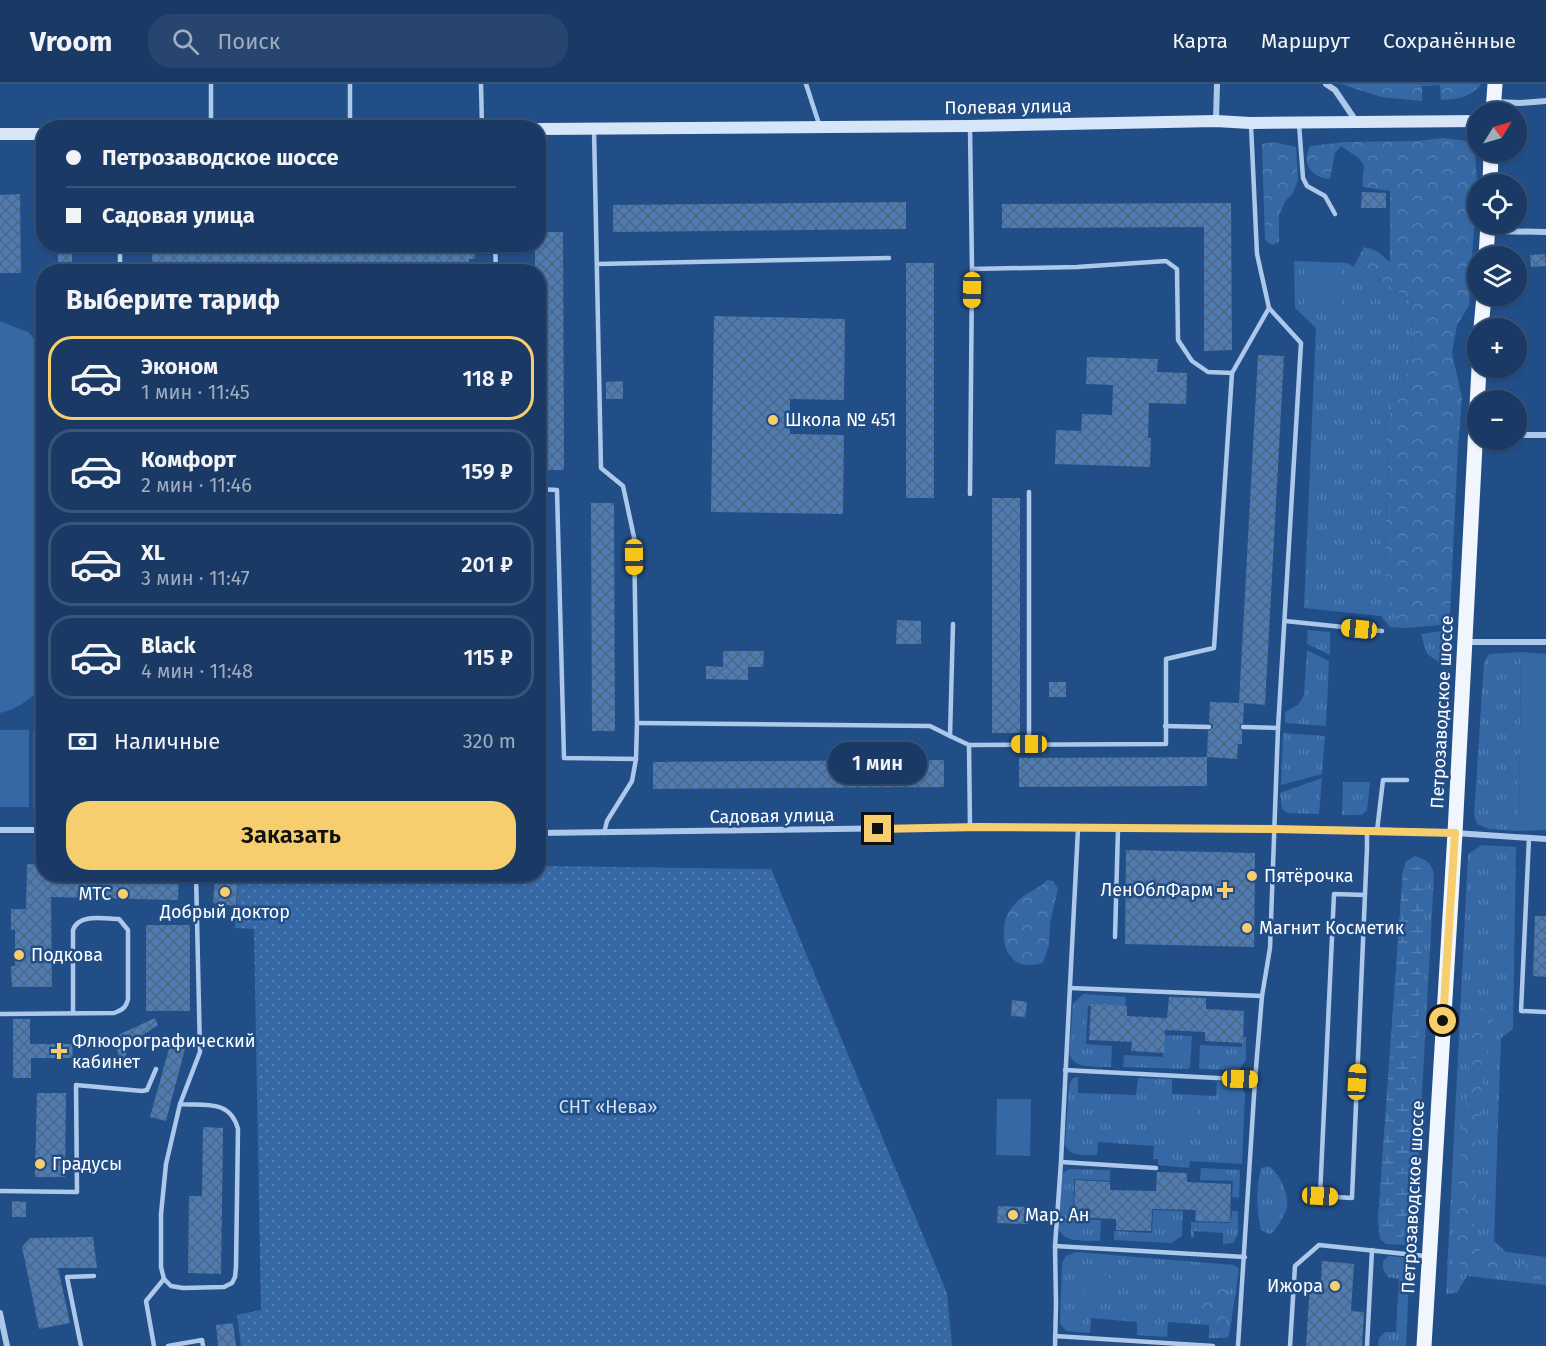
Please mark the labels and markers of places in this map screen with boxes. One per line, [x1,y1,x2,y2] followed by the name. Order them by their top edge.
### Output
[785,409,896,431] place label: Школа № 451
[766,413,780,427] marker: Школа № 451
[1264,865,1354,887] place label: Пятёрочка
[1245,869,1259,883] marker: Пятёрочка
[1100,879,1213,901] place label: ЛенОблФарм
[78,883,111,905] place label: МТС
[1218,883,1232,897] marker: ЛенОблФарм
[218,885,232,899] marker: Добрый доктор
[116,887,130,901] marker: МТС
[159,901,290,923] place label: Добрый доктор
[1259,917,1405,939] place label: Магнит Косметик
[1240,921,1254,935] marker: Магнит Косметик
[31,944,103,966] place label: Подкова
[12,948,26,962] marker: Подкова
[72,1030,256,1073] place label: Флюорографический кабинет
[50,1042,68,1060] marker: Флюорографический кабинет
[52,1153,122,1175] place label: Градусы
[33,1157,47,1171] marker: Градусы
[1025,1204,1089,1226] place label: Мар. Ан
[1006,1208,1020,1222] marker: Мар. Ан
[1267,1275,1323,1297] place label: Ижора
[1328,1279,1342,1293] marker: Ижора

